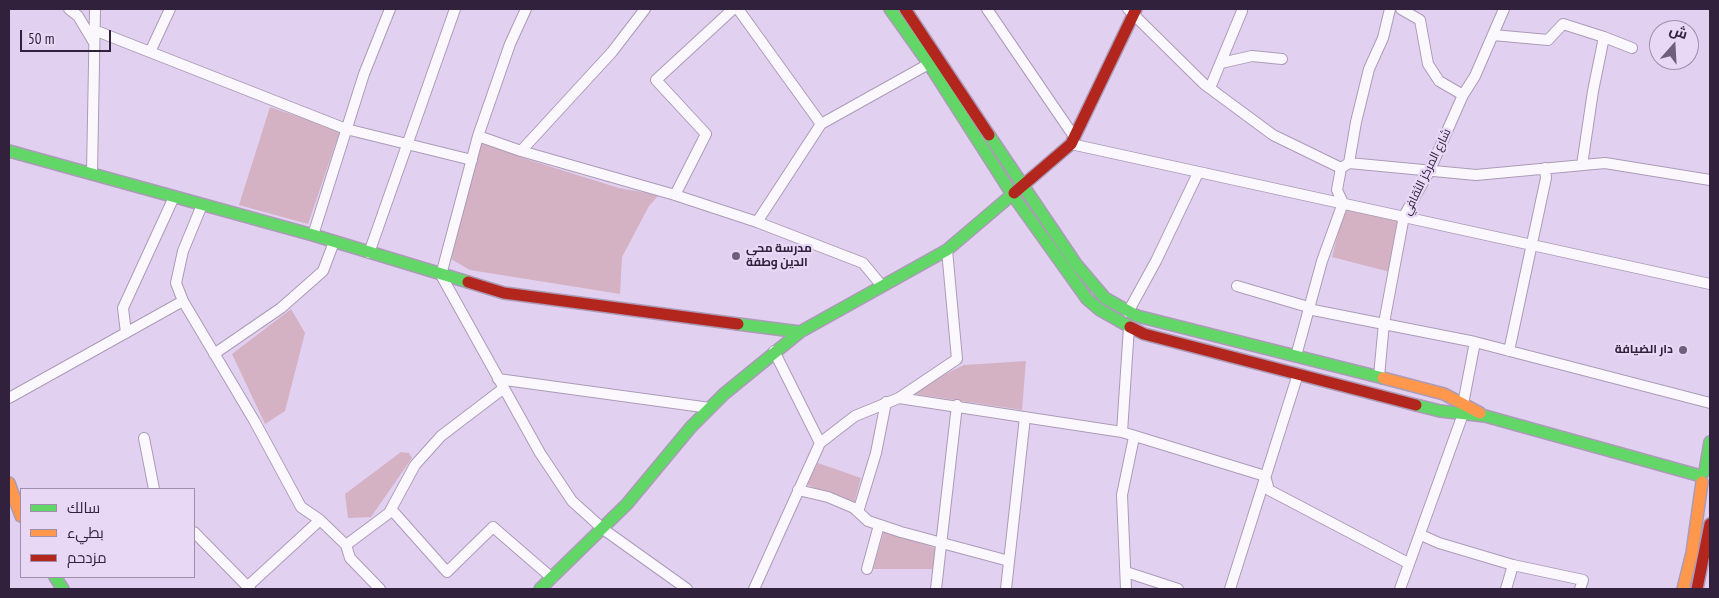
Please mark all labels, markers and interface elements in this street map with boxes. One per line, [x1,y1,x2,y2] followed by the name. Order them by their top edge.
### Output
[22,20,114,52] scale bar
[1649,20,1699,70] north arrow
[1667,20,1690,43] text: ش
[28,29,54,48] text: 50 m
[1400,126,1454,218] street label: شارع المركز الثقافي
[746,242,812,270] place label: مدرسة محي الدين وطفة
[730,250,742,262] marker: مدرسة محي الدين وطفة
[1615,343,1673,357] place label: دار الضيافة
[1677,344,1689,356] marker: دار الضيافة
[20,488,195,578] legend
[67,498,100,517] text: سالك
[67,523,104,542] text: بطيء
[67,548,107,567] text: مزدحم

